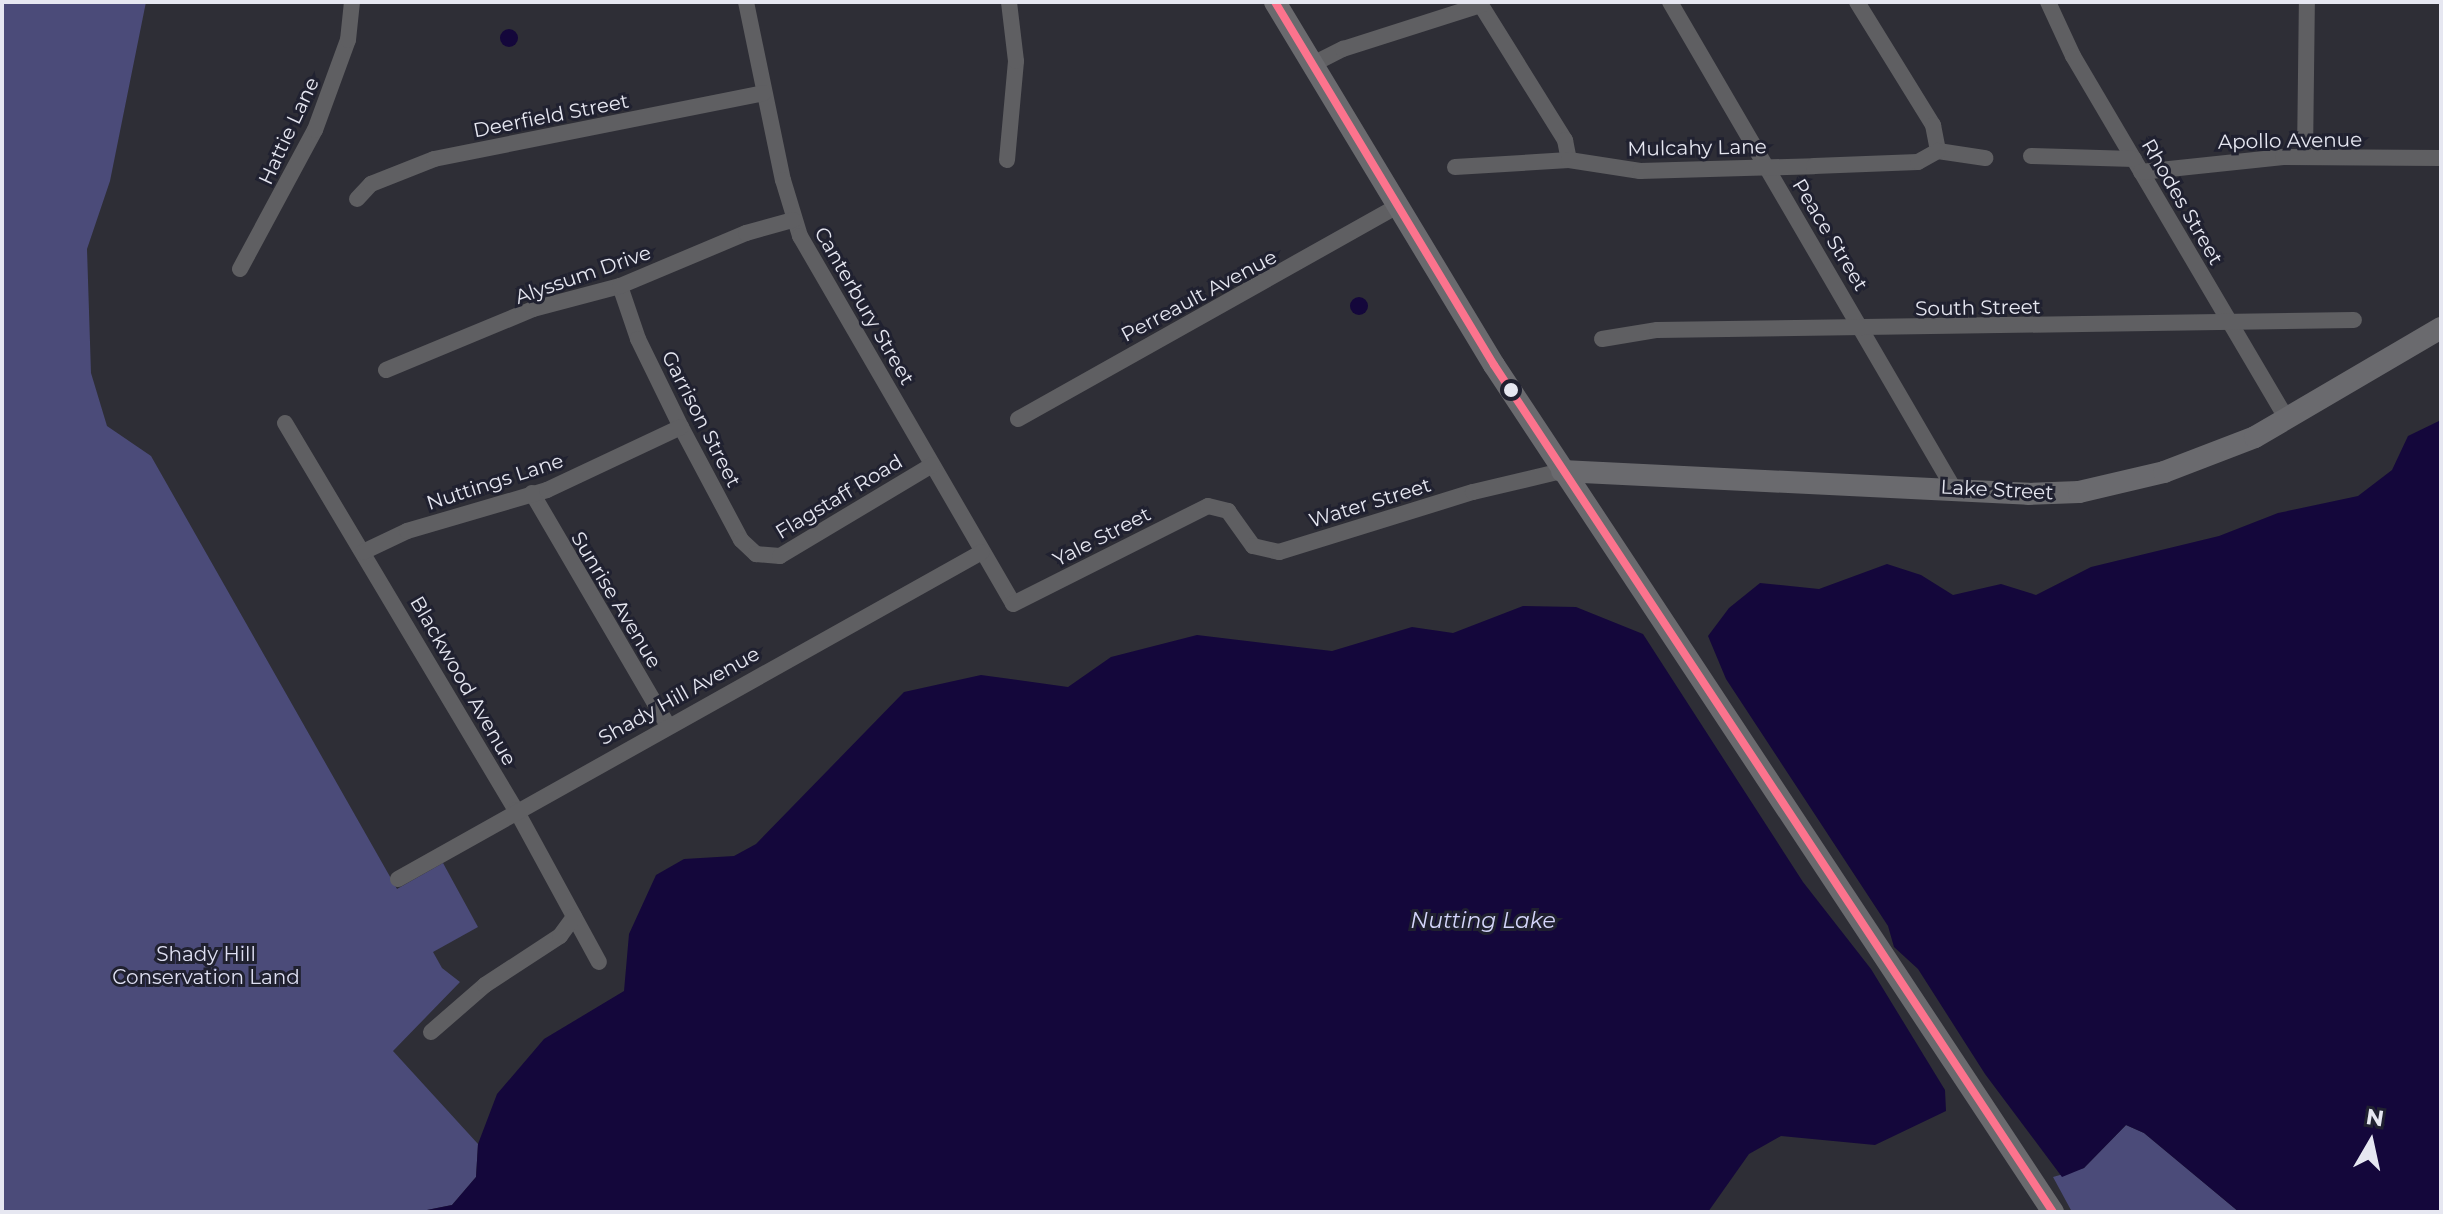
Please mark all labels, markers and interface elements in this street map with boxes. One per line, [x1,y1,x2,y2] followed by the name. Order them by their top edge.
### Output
[254,73,324,189] street label: Hattie Lane
[471,89,631,143] street label: Deerfield Street
[2218,128,2362,154] street label: Apollo Avenue
[1627,135,1767,161] street label: Mulcahy Lane
[2136,135,2228,269] street label: Rhodes Street
[1787,175,1873,295] street label: Peace Street
[809,223,919,389] street label: Canterbury Street
[512,241,654,309] street label: Alyssum Drive
[1117,245,1281,347] street label: Perreault Avenue
[1915,295,2041,321] street label: South Street
[656,347,746,491] street label: Garrison Street
[1503,382,1519,398] unlabelled marker
[424,449,566,515] street label: Nuttings Lane
[771,450,907,544] street label: Flagstaff Road
[1306,473,1434,533] street label: Water Street
[1940,475,2054,505] street label: Lake Street
[1049,502,1155,572] street label: Yale Street
[566,527,666,673] street label: Sunrise Avenue
[405,592,521,770] street label: Blackwood Avenue
[594,642,764,750] street label: Shady Hill Avenue
[1410,908,1556,934] water label: Nutting Lake
[112,943,300,990] park label: Shady Hill Conservation Land
[2331,1102,2411,1182] north arrow
[2364,1103,2386,1133] text: N

